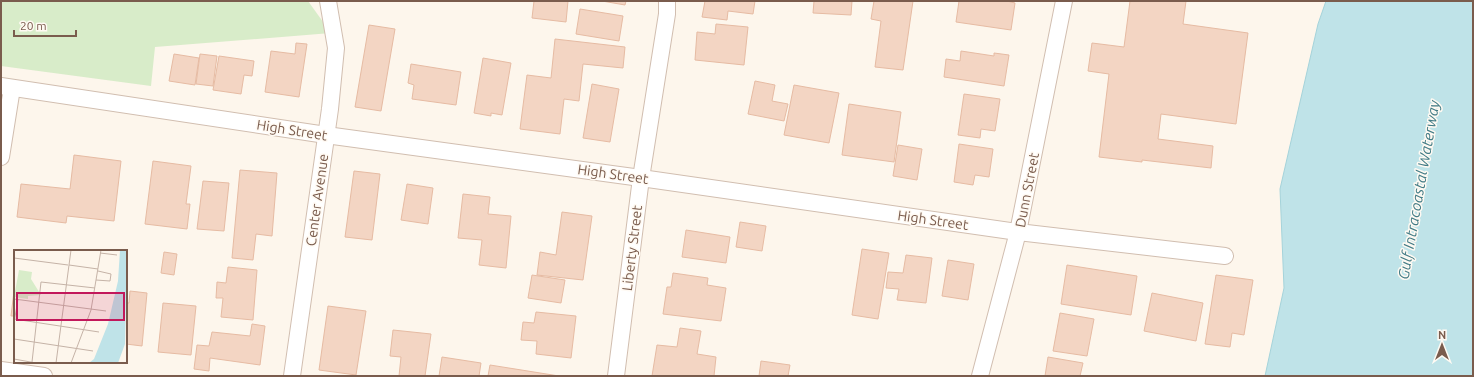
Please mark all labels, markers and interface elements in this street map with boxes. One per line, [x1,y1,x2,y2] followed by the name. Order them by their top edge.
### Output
[14,12,76,38] scale bar
[20,19,47,32] text: 20 m
[1394,98,1443,281] water label: Gulf Intracoastal Waterway
[255,117,329,144] street label: High Street
[1012,151,1042,229] street label: Dunn Street
[303,153,331,247] street label: Center Avenue
[576,161,650,187] street label: High Street
[619,204,645,292] street label: Liberty Street
[896,207,970,233] street label: High Street
[14,250,127,363] inset map
[1422,325,1462,365] north arrow
[1438,329,1446,341] text: N

